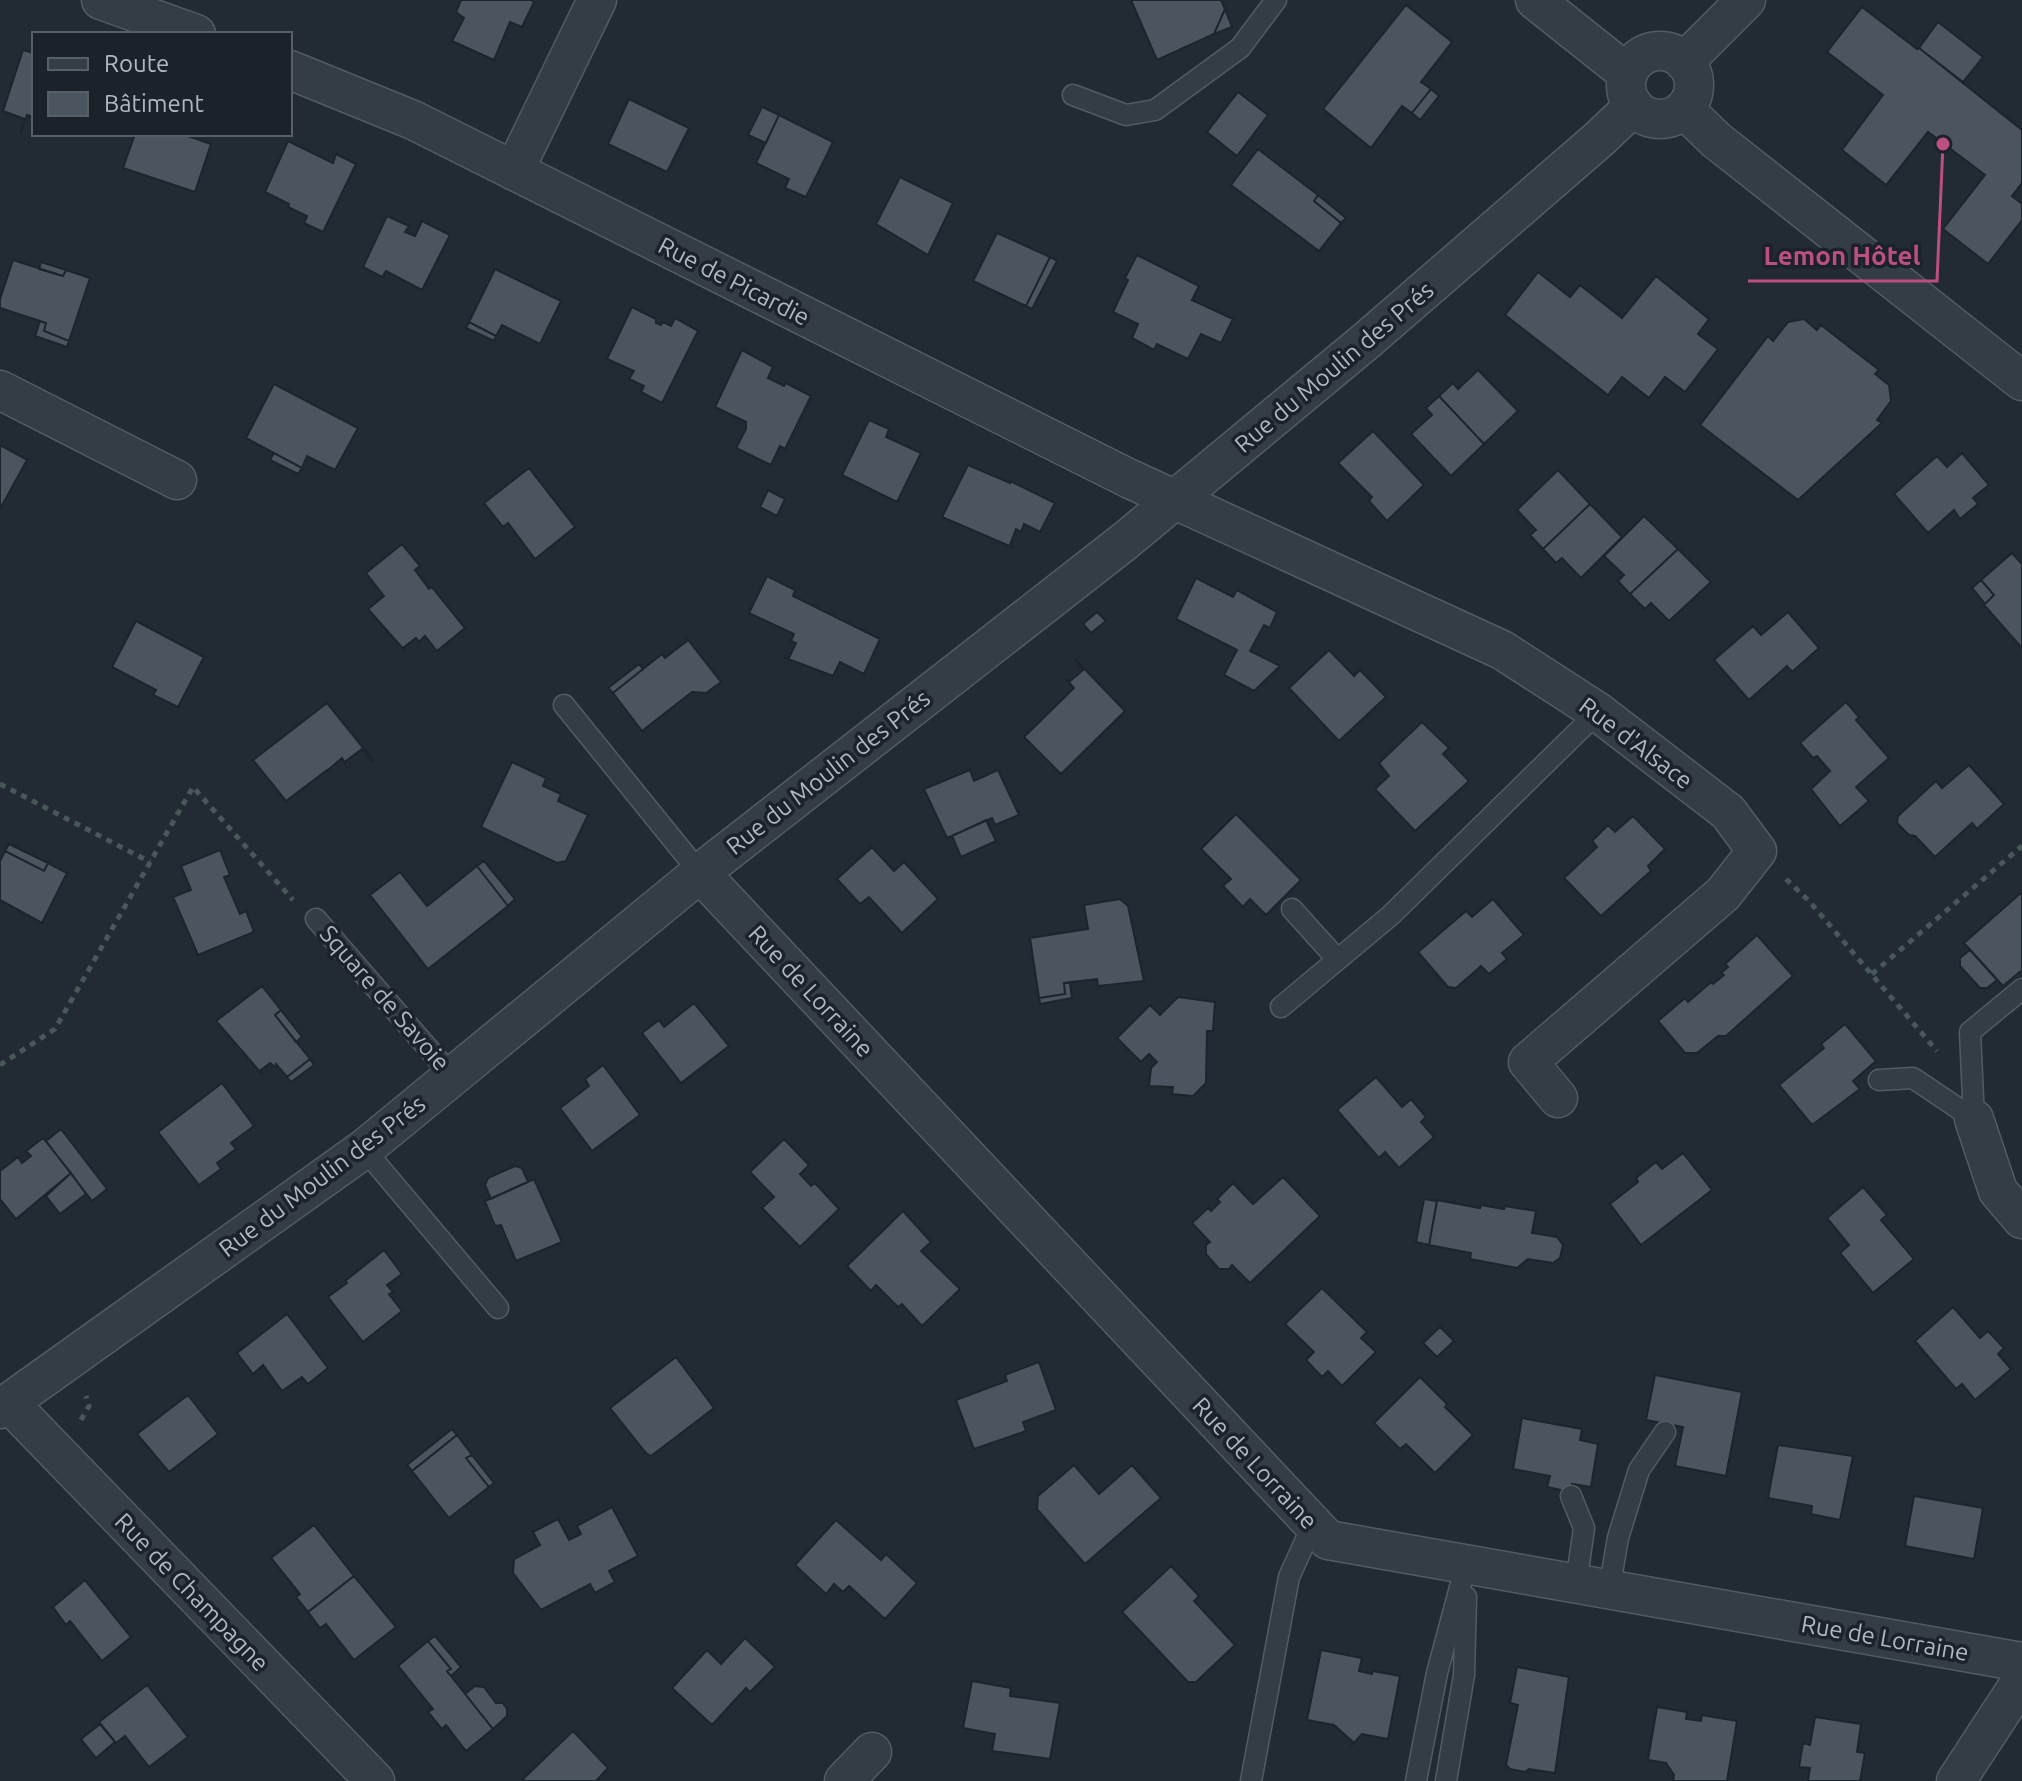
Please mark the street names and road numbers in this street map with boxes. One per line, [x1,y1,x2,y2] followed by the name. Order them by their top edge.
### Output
[654,231,814,331] street label: Rue de Picardie
[1229,276,1439,458] street label: Rue du Moulin des Prés
[721,684,935,860] street label: Rue du Moulin des Prés
[1574,692,1698,794] street label: Rue d'Alsace
[315,920,455,1076] street label: Square de Savoie
[743,920,879,1062] street label: Rue de Lorraine
[214,1090,430,1262] street label: Rue du Moulin des Prés
[1187,1392,1323,1534] street label: Rue de Lorraine
[110,1508,274,1676] street label: Rue de Champagne
[1799,1610,1971,1666] street label: Rue de Lorraine

